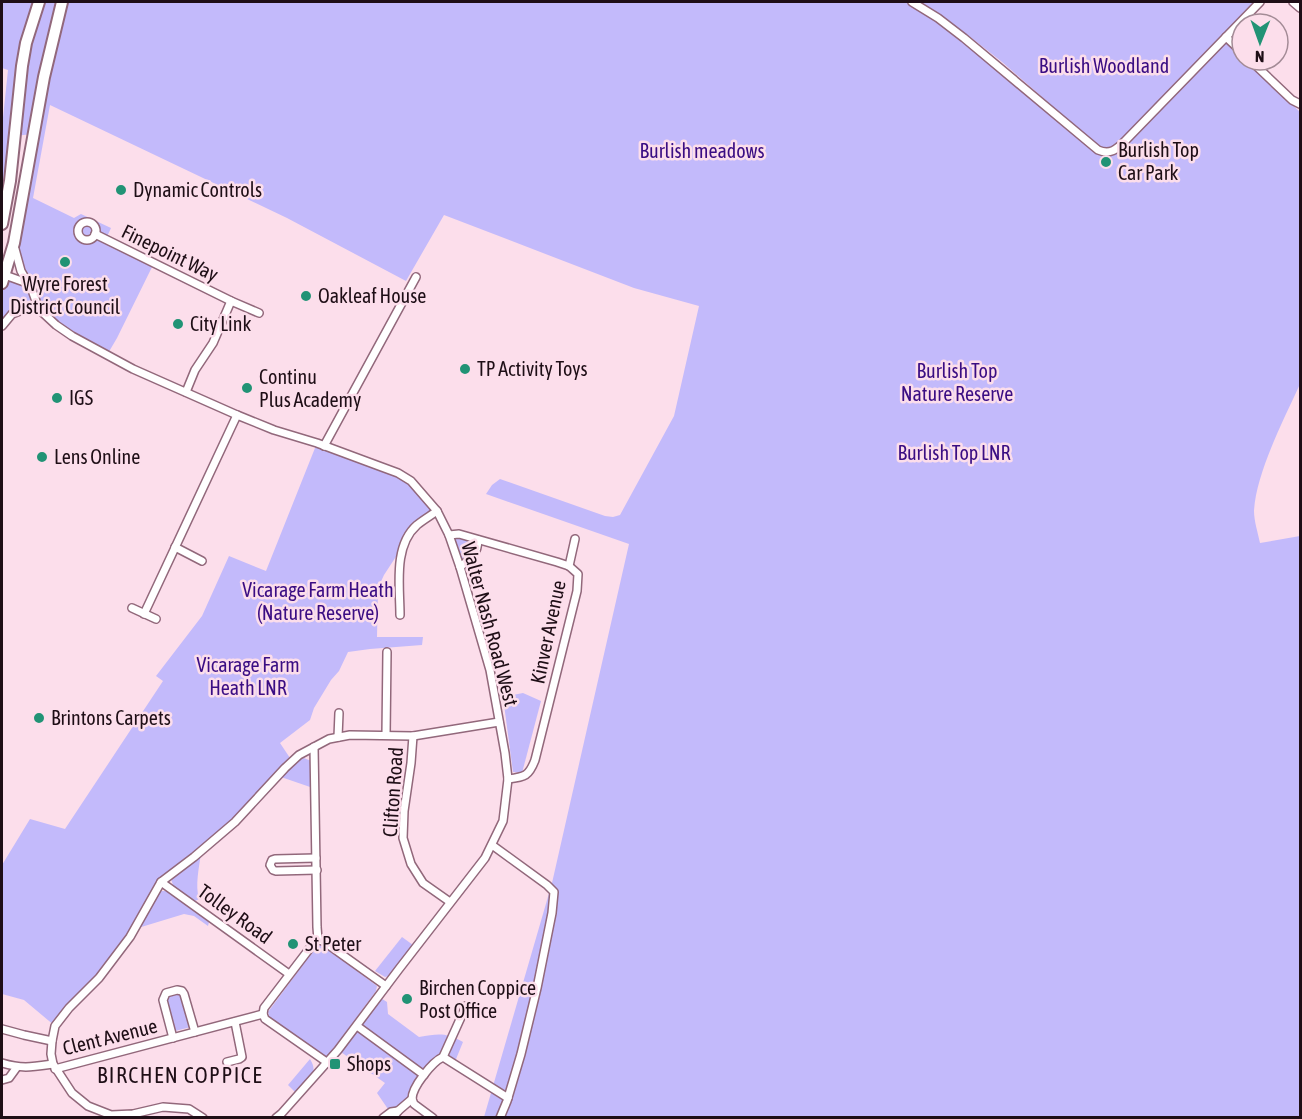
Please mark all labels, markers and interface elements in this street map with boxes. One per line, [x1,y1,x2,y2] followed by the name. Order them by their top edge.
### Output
[1230,12,1290,72] north arrow
[1255,48,1265,66] text: N
[1039,54,1169,77] park label: Burlish Woodland
[1118,138,1199,184] place label: Burlish Top Car Park
[640,139,764,162] park label: Burlish meadows
[1099,155,1113,169] marker: Burlish Top Car Park
[133,178,262,201] place label: Dynamic Controls
[114,183,128,197] marker: Dynamic Controls
[118,219,222,286] street label: Finepoint Way
[58,255,72,269] marker: Wyre Forest District Council
[10,272,121,318] place label: Wyre Forest District Council
[318,284,426,307] place label: Oakleaf House
[299,289,313,303] marker: Oakleaf House
[190,312,251,335] place label: City Link
[171,317,185,331] marker: City Link
[477,357,588,380] place label: TP Activity Toys
[901,359,1013,405] park label: Burlish Top Nature Reserve
[458,362,472,376] marker: TP Activity Toys
[259,365,361,411] place label: Continu Plus Academy
[240,381,254,395] marker: Continu Plus Academy
[69,386,93,409] place label: IGS
[50,391,64,405] marker: IGS
[897,441,1011,464] park label: Burlish Top LNR
[54,445,140,468] place label: Lens Online
[35,450,49,464] marker: Lens Online
[457,539,524,709] street label: Walter Nash Road West
[242,578,394,624] park label: Vicarage Farm Heath (Nature Reserve)
[525,578,570,686] street label: Kinver Avenue
[196,653,300,699] park label: Vicarage Farm Heath LNR
[51,706,171,729] place label: Brintons Carpets
[32,711,46,725] marker: Brintons Carpets
[378,746,407,838] street label: Clifton Road
[194,879,277,948] street label: Tolley Road
[305,932,362,955] place label: St Peter
[286,937,300,951] marker: St Peter
[419,976,536,1022] place label: Birchen Coppice Post Office
[400,992,414,1006] marker: Birchen Coppice Post Office
[60,1014,160,1059] street label: Clent Avenue
[347,1052,391,1075] place label: Shops
[328,1057,342,1071] marker: Shops
[97,1062,263,1088] district label: BIRCHEN COPPICE

